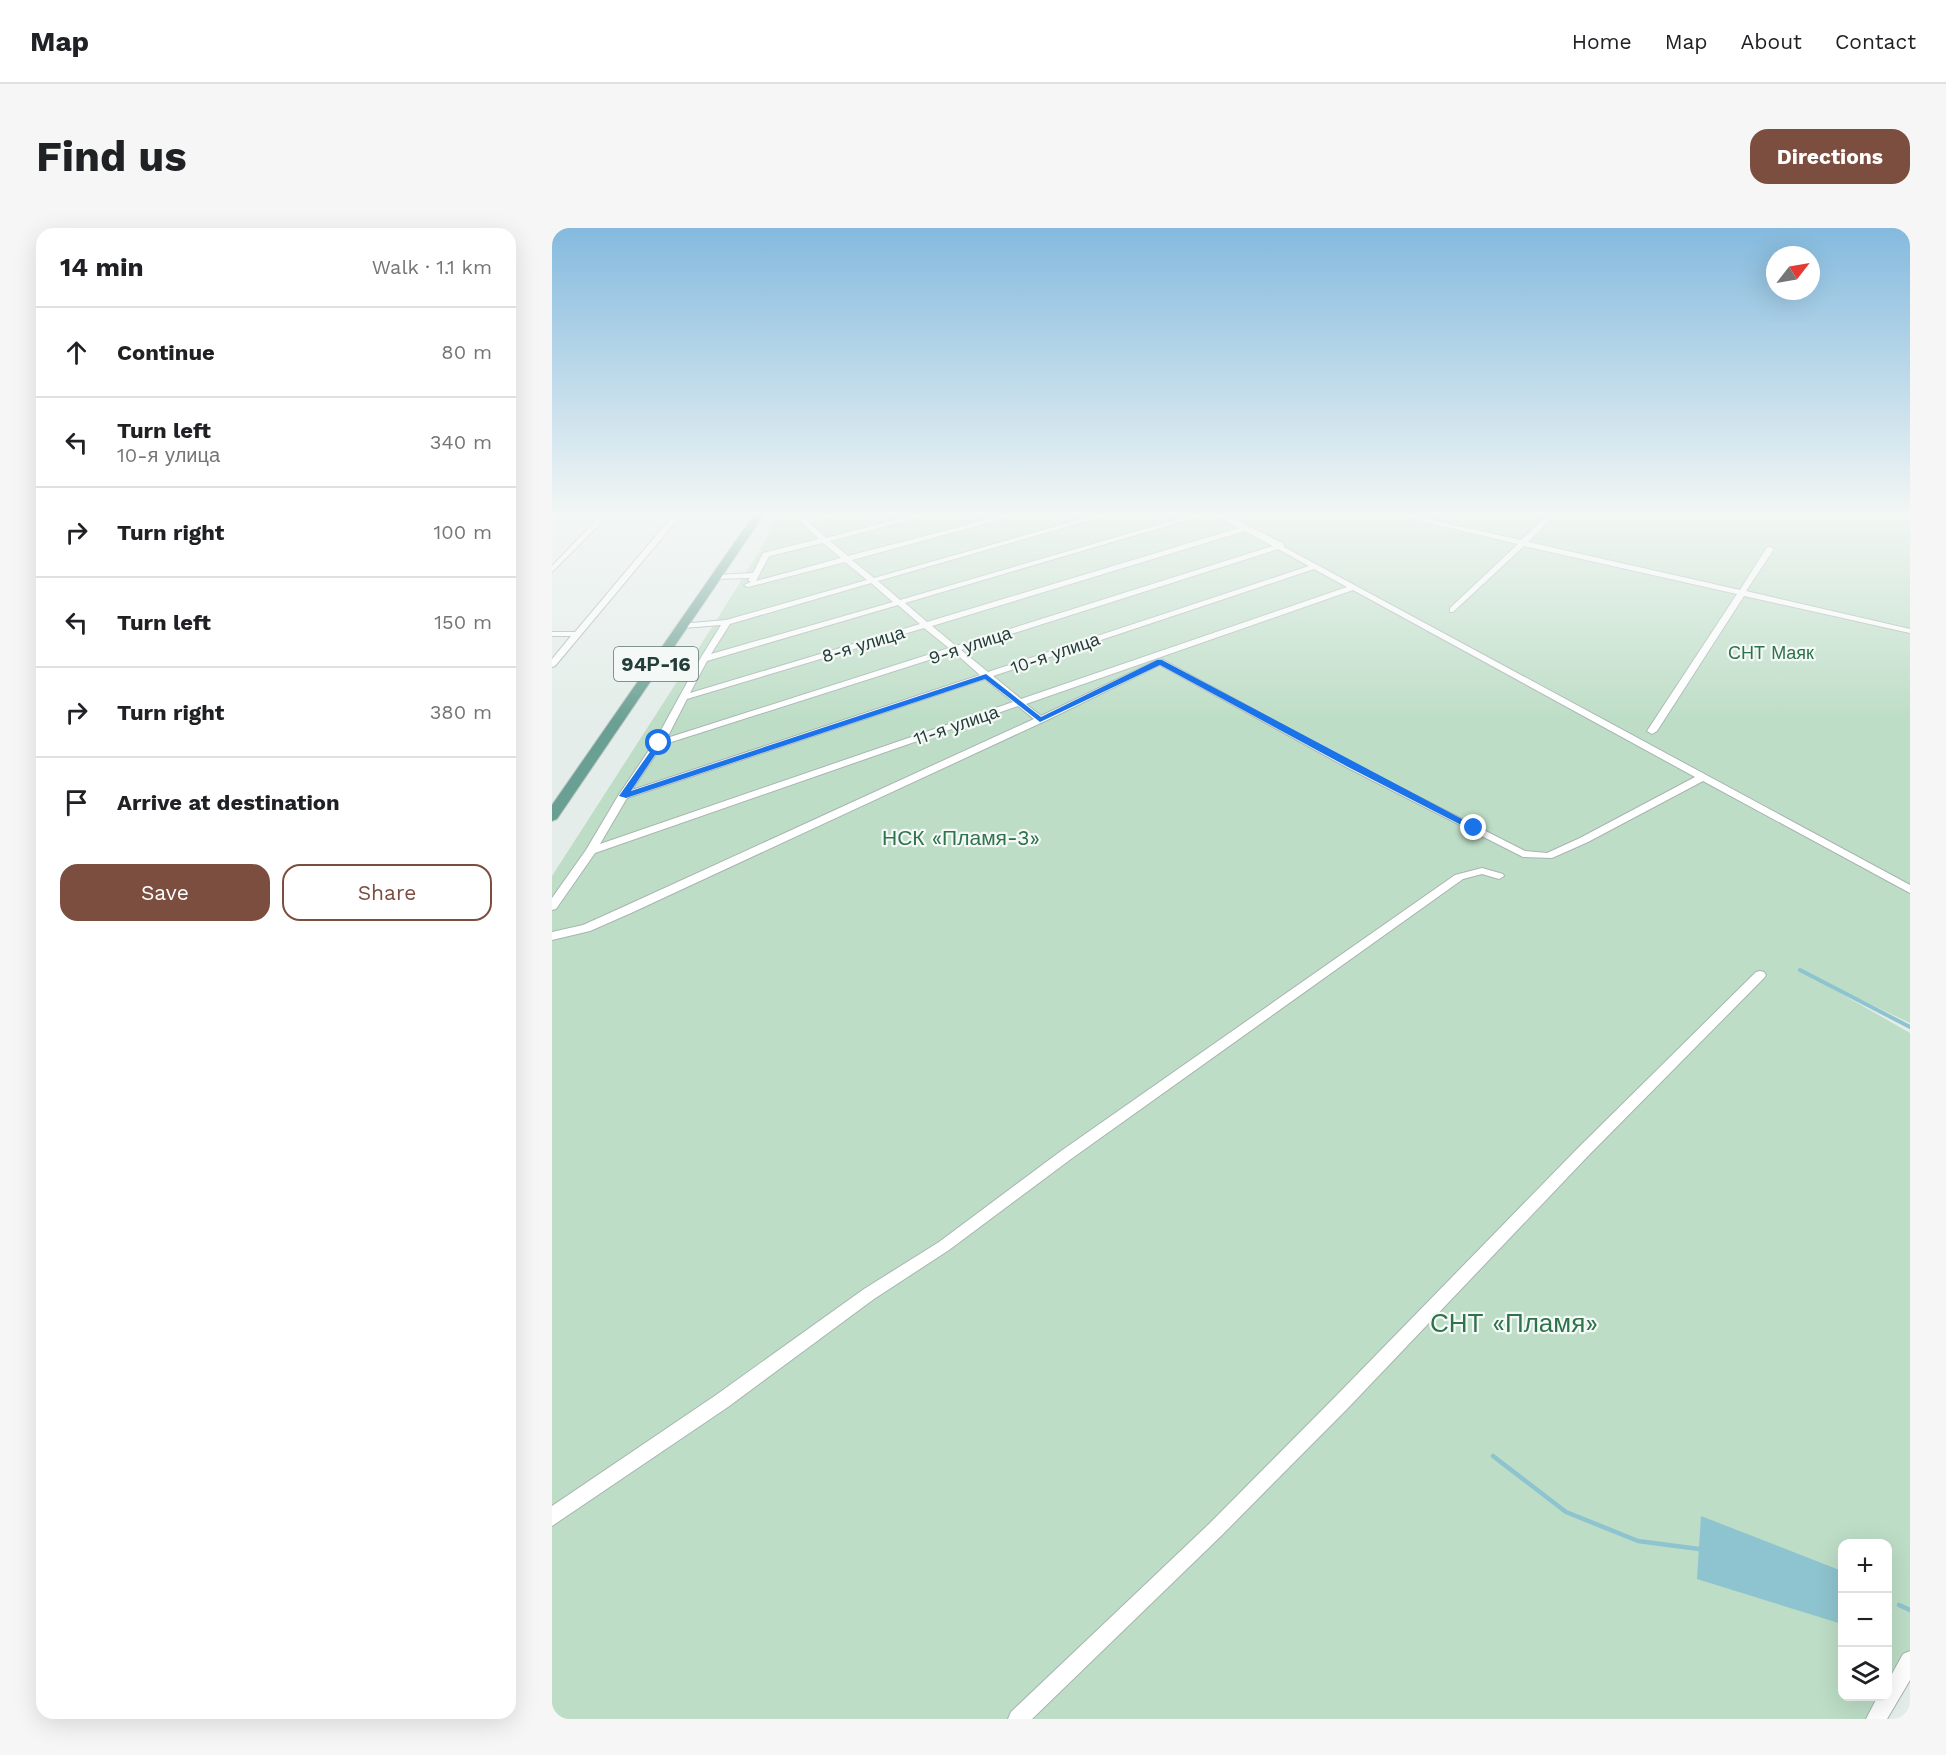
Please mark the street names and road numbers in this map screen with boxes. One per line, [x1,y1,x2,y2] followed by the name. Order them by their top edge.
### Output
[819,621,908,667] street label: 8-я улица
[926,621,1015,668] street label: 9-я улица
[1008,628,1103,678] street label: 10-я улица
[614,647,698,681] road number: 94Р-16
[911,700,1002,749] street label: 11-я улица

